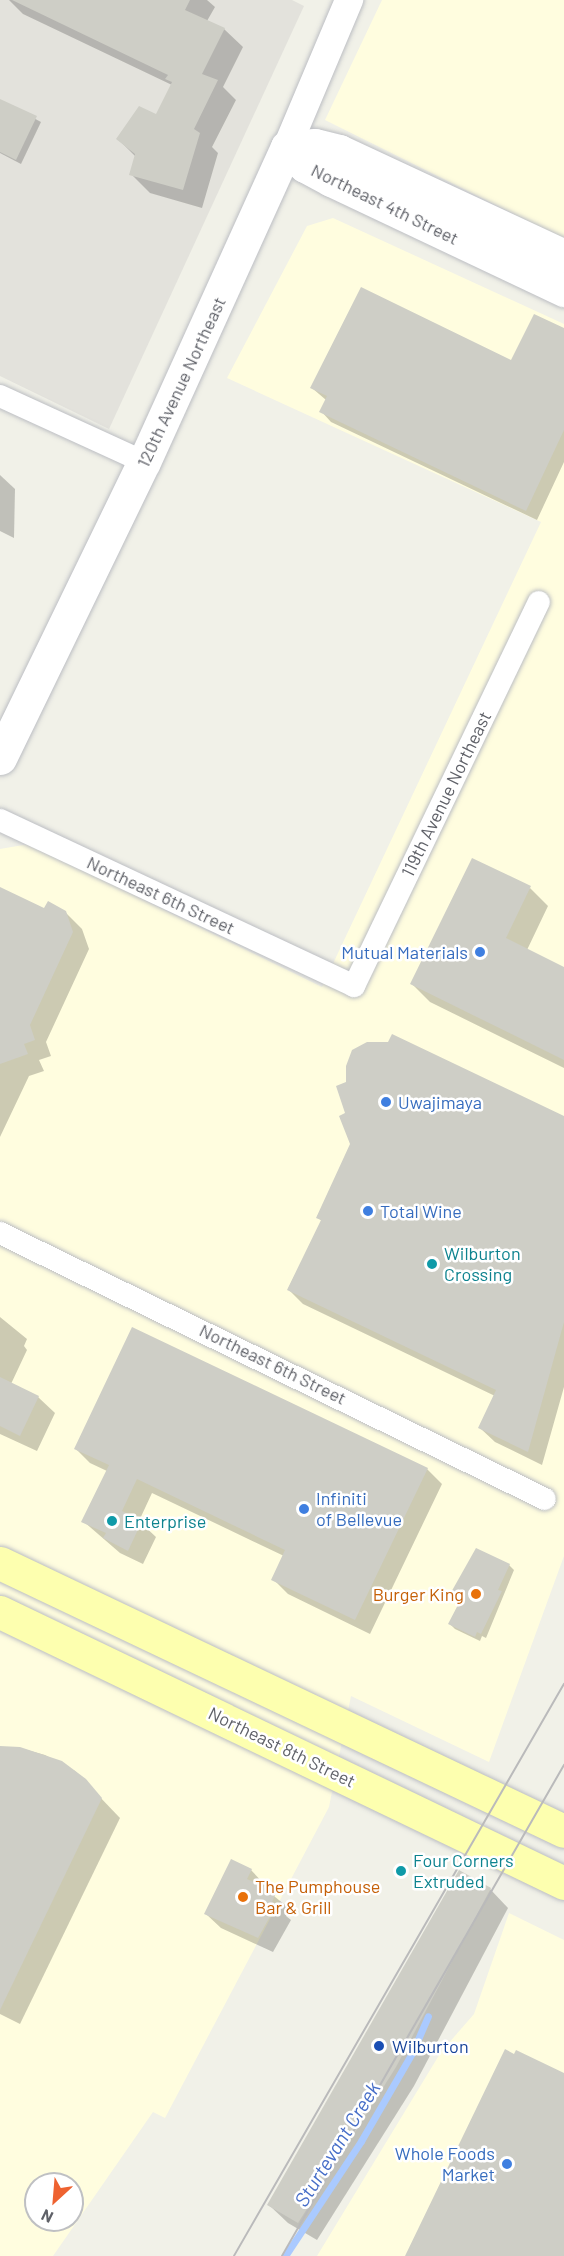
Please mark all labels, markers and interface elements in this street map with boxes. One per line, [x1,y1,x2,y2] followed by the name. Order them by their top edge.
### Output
[308,159,462,249] street label: Northeast 4th Street
[132,293,230,471] street label: 120th Avenue Northeast
[397,708,495,880] street label: 119th Avenue Northeast
[84,851,238,939] street label: Northeast 6th Street
[341,941,468,963] place label: Mutual Materials
[473,945,487,959] marker: Mutual Materials
[398,1091,482,1113] place label: Uwajimaya
[379,1095,393,1109] marker: Uwajimaya
[380,1200,462,1222] place label: Total Wine
[361,1204,375,1218] marker: Total Wine
[444,1243,521,1286] place label: Wilburton Crossing
[425,1257,439,1271] marker: Wilburton Crossing
[196,1319,350,1409] street label: Northeast 6th Street
[316,1488,402,1530] place label: Infiniti of Bellevue
[297,1502,311,1516] marker: Infiniti of Bellevue
[124,1510,206,1532] place label: Enterprise
[105,1514,119,1528] marker: Enterprise
[373,1583,464,1605] place label: Burger King
[469,1587,483,1601] marker: Burger King
[205,1702,359,1792] street label: Northeast 8th Street
[413,1850,514,1892] place label: Four Corners Extruded
[394,1864,408,1878] marker: Four Corners Extruded
[255,1876,380,1918] place label: The Pumphouse Bar & Grill
[236,1890,250,1904] marker: The Pumphouse Bar & Grill
[392,2035,469,2057] place label: Wilburton
[370,2037,388,2055] marker: Wilburton
[289,2077,385,2211] water label: Sturtevant Creek
[395,2143,495,2186] place label: Whole Foods Market
[500,2157,514,2171] marker: Whole Foods Market
[24,2172,84,2232] north arrow
[38,2206,56,2228] text: N

